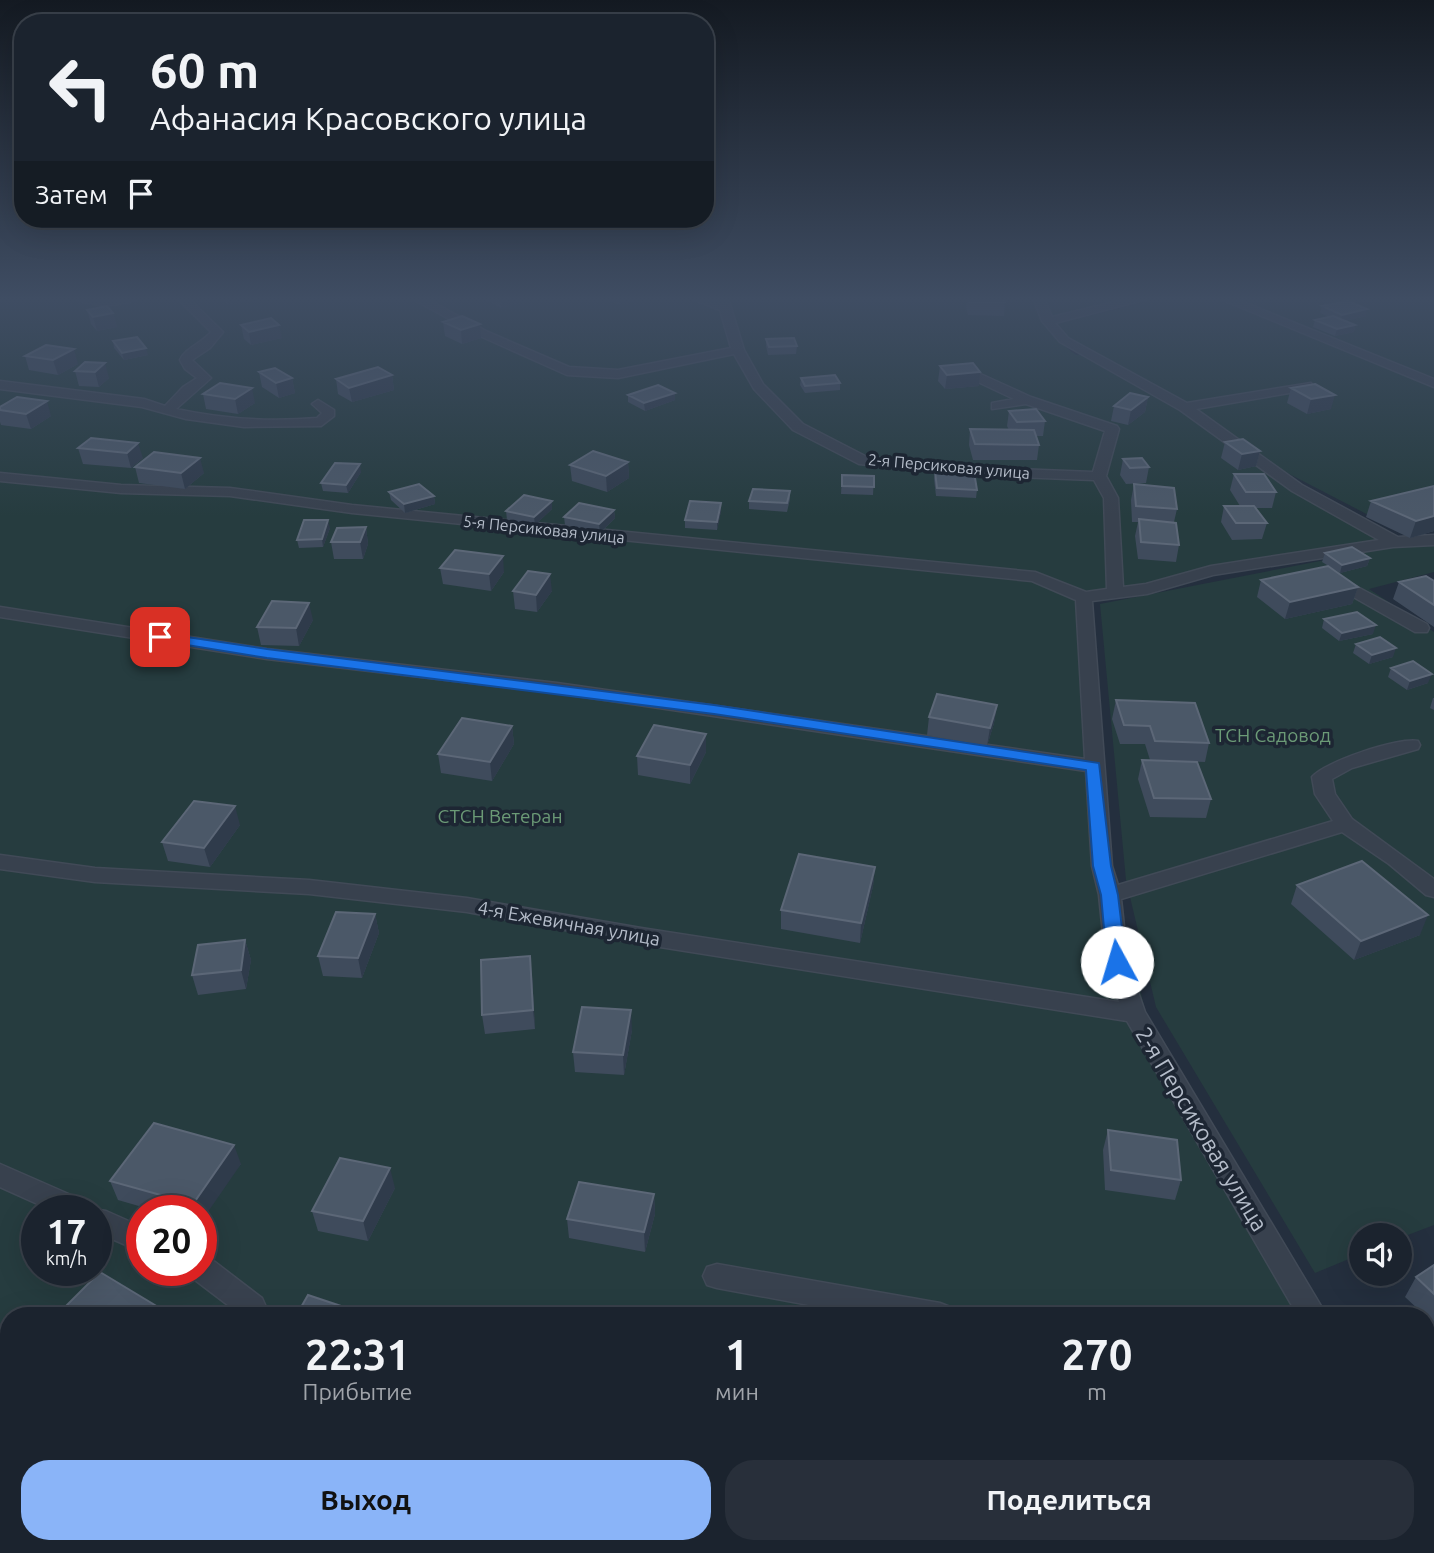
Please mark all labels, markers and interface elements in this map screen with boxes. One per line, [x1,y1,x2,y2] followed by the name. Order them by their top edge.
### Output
[35,42,126,133] icon: left
[150,42,259,97] text: 60 m
[150,100,587,136] text: Афанасия Красовского улица
[122,175,160,213] icon: arrive
[35,180,108,209] text: Затем
[867,450,1031,482] street label: 2-я Персиковая улица
[462,512,626,546] street label: 5-я Персиковая улица
[130,607,190,667] pin
[141,618,179,656] icon: arrive
[1215,724,1331,746] park label: ТСН Садовод
[438,805,562,827] park label: СТСН Ветеран
[476,896,662,950] street label: 4-я Ежевичная улица
[1080,925,1154,999] position arrow
[1131,1022,1273,1236] street label: 2-я Персиковая улица
[126,1195,217,1286] speed limit sign: 20
[47,1211,86,1251] text: 17
[1349,1223,1412,1286] map controls
[1349,1223,1412,1286] button: sound
[46,1248,87,1268] text: km/h
[305,1331,410,1378] text: 22:31
[725,1331,749,1378] text: 1
[1061,1331,1132,1378] text: 270
[303,1379,413,1404] text: Прибытие
[715,1379,759,1404] text: мин
[1087,1379,1107,1404] text: m
[21,1460,711,1540] button: Выход
[725,1460,1414,1540] button: Поделиться

